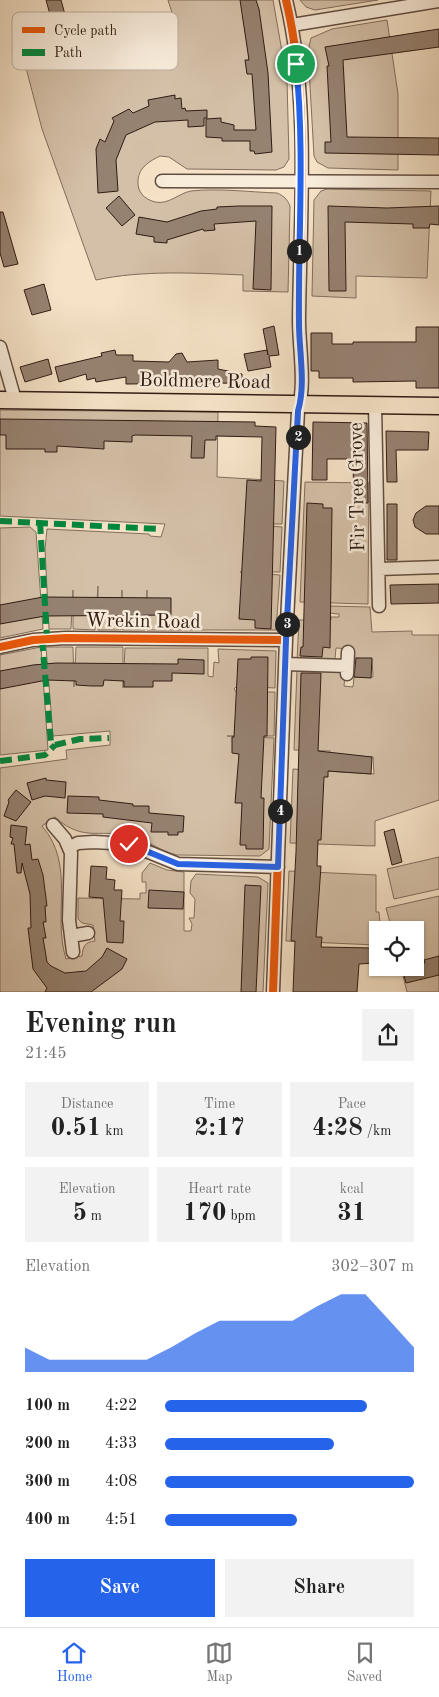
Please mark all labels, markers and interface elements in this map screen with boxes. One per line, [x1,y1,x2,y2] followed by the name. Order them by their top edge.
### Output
[12,12,178,70] legend
[54,24,117,38] text: Cycle path
[275,43,317,85] pin
[54,46,83,60] text: Path
[282,50,310,78] icon: arrive
[286,238,312,264] pin: 1
[295,244,304,258] text: 1
[139,371,271,393] street label: Boldmere Road
[347,422,369,552] street label: Fir Tree Grove
[286,424,310,450] pin: 2
[294,430,303,444] text: 2
[85,611,201,633] street label: Wrekin Road
[274,612,300,636] pin: 3
[283,617,292,631] text: 3
[268,798,292,824] pin: 4
[276,804,285,818] text: 4
[108,823,150,865] pin
[115,830,143,858] icon: check
[369,921,424,976] map controls
[369,921,424,976] button: locate
[362,1009,414,1061] button: share
[25,1011,177,1039] text: Evening run
[25,1046,67,1062] text: 21:45
[61,1097,114,1111] text: Distance
[204,1097,235,1111] text: Time
[338,1097,366,1111] text: Pace
[51,1116,101,1141] text: 0.51
[194,1116,245,1141] text: 2:17
[312,1116,363,1141] text: 4:28
[101,1124,124,1138] text: km
[363,1124,391,1138] text: /km
[59,1182,116,1196] text: Elevation
[188,1182,251,1196] text: Heart rate
[340,1182,364,1196] text: kcal
[72,1201,87,1226] text: 5
[183,1201,227,1226] text: 170
[337,1201,366,1226] text: 31
[87,1209,102,1223] text: m
[227,1209,256,1223] text: bpm
[25,1259,90,1275] text: Elevation
[331,1259,414,1275] text: 302–307 m
[25,1398,70,1414] text: 100 m
[105,1398,137,1414] text: 4:22
[25,1436,70,1452] text: 200 m
[105,1436,137,1452] text: 4:33
[25,1474,70,1490] text: 300 m
[105,1474,137,1490] text: 4:08
[25,1512,70,1528] text: 400 m
[105,1512,137,1528] text: 4:51
[25,1559,215,1617] button: Save
[225,1559,414,1617] button: Share
[57,1639,92,1686] tab: Home
[205,1639,233,1686] tab: Map
[347,1639,382,1686] tab: Saved

